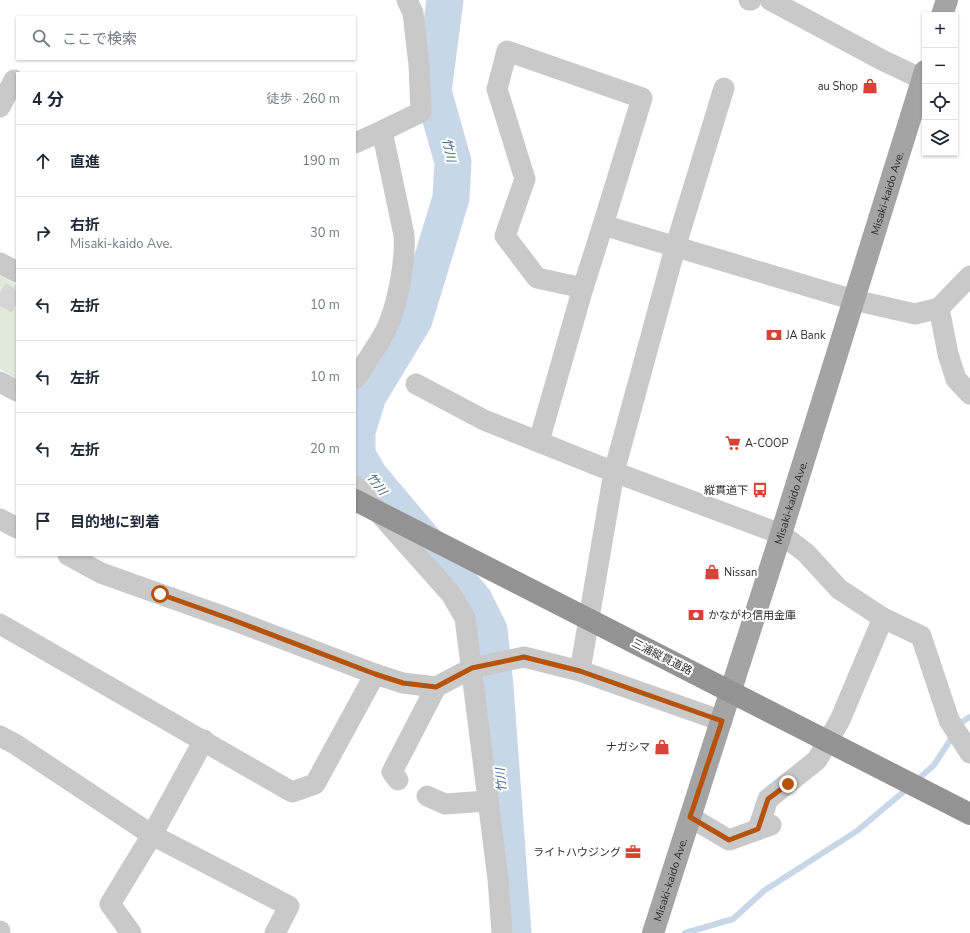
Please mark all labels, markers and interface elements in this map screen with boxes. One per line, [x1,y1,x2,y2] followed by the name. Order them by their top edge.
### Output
[922,12,958,156] map controls
[922,12,958,48] button: +
[16,16,356,60] search box
[30,27,52,49] icon: search
[62,29,137,49] text: ここで検索
[922,48,958,84] button: −
[861,77,879,95] shop icon: au Shop
[818,79,858,94] place label: au Shop
[922,84,958,120] button: locate
[32,88,64,111] text: 4 分
[266,90,340,108] text: 徒歩 · 260 m
[922,120,958,156] button: layers
[439,137,460,165] water label: 竹川
[867,149,907,237] street label: Misaki-kaido Ave.
[32,150,54,172] icon: ahead
[70,152,100,172] text: 直進
[302,152,340,170] text: 190 m
[70,215,100,235] text: 右折
[32,222,54,244] icon: right
[310,224,340,242] text: 30 m
[70,235,172,253] text: Misaki-kaido Ave.
[32,294,54,316] icon: left
[70,296,100,316] text: 左折
[310,296,340,314] text: 10 m
[765,326,783,344] bank icon: JA Bank
[785,328,826,343] place label: JA Bank
[32,366,54,388] icon: left
[70,368,100,388] text: 左折
[310,368,340,386] text: 10 m
[724,434,742,452] supermarket icon: A-COOP
[745,436,789,451] place label: A-COOP
[32,438,54,460] icon: left
[70,440,100,460] text: 左折
[310,440,340,458] text: 20 m
[771,459,811,546] street label: Misaki-kaido Ave.
[363,470,392,500] water label: 竹川
[751,481,769,499] bus stop icon: 縦貫道下
[704,483,748,498] place label: 縦貫道下
[32,510,54,532] icon: arrive
[70,512,160,532] text: 目的地に到着
[703,563,721,581] shop icon: Nissan
[724,565,757,580] place label: Nissan
[151,585,169,603] route start
[687,606,705,624] bank icon: かながわ信用金庫
[708,608,796,623] place label: かながわ信用金庫
[629,635,695,679] street label: 三浦縦貫道路
[653,738,671,756] shop icon: ナガシマ
[606,740,650,755] place label: ナガシマ
[492,765,510,793] water label: 竹川
[779,775,797,793] route end
[650,836,691,923] street label: Misaki-kaido Ave.
[624,843,642,861] office icon: ライトハウジング
[533,845,621,860] place label: ライトハウジング

